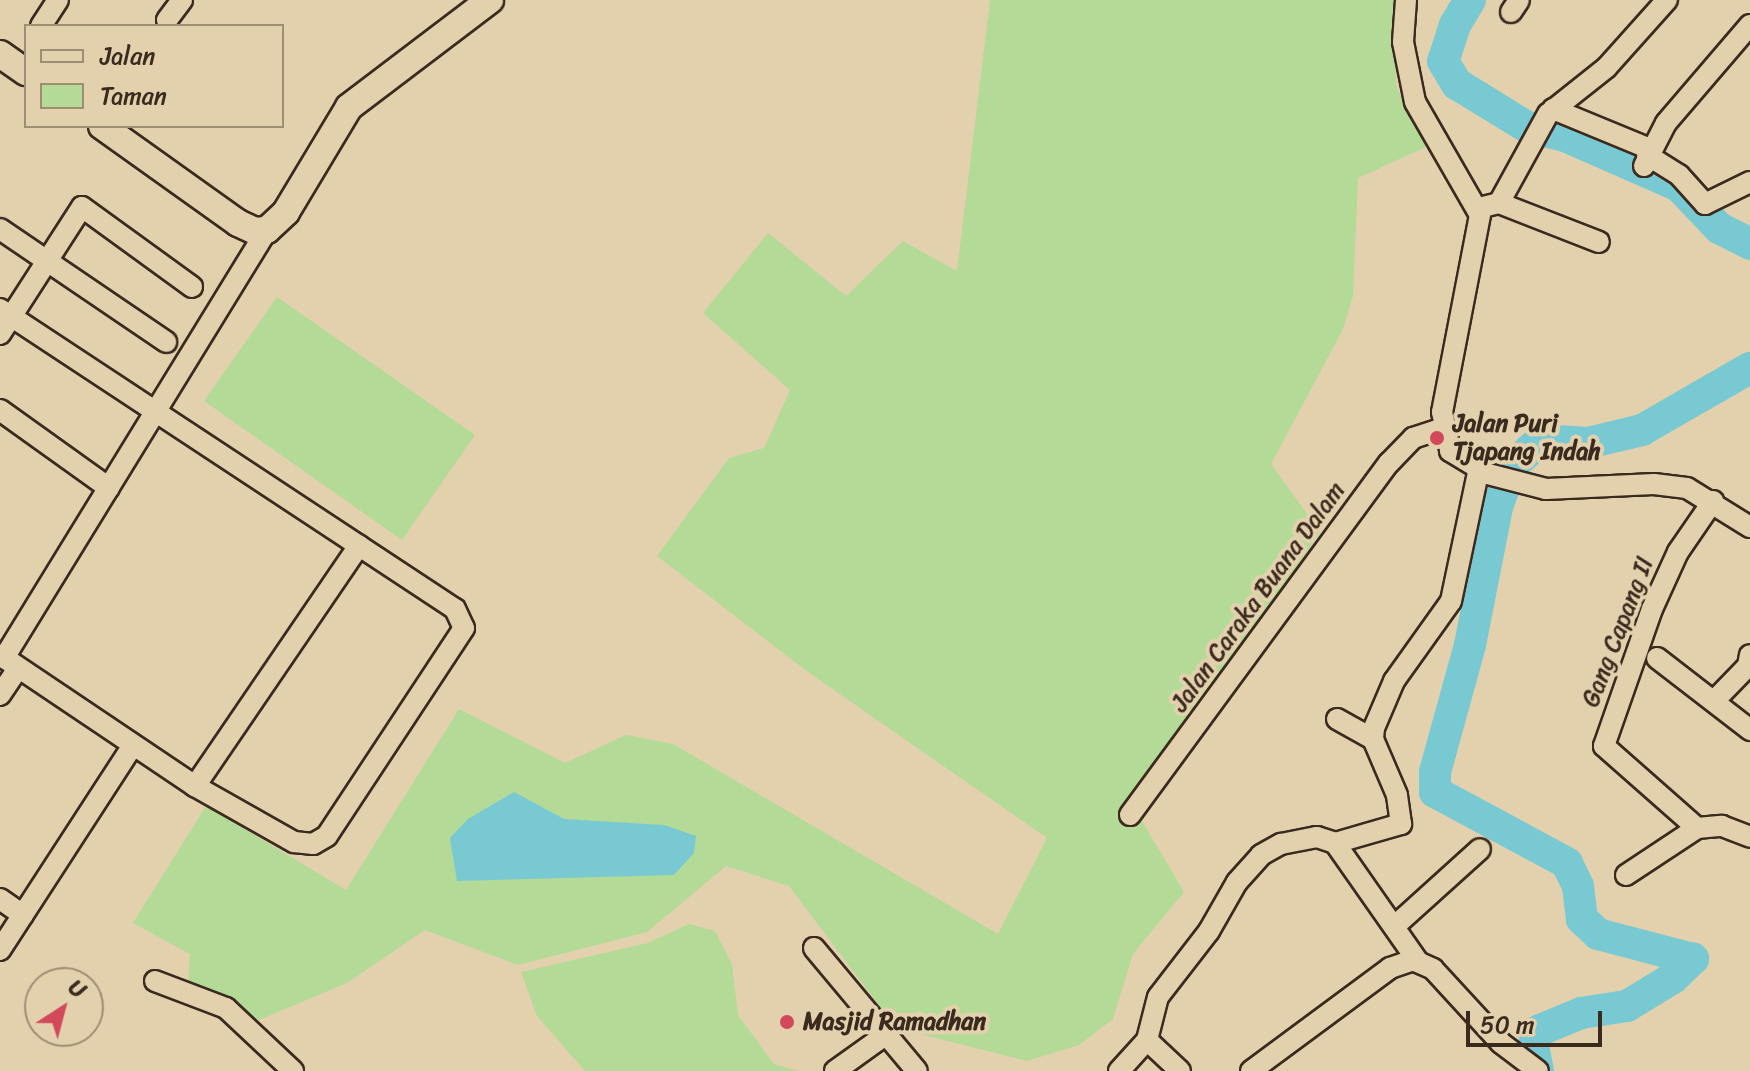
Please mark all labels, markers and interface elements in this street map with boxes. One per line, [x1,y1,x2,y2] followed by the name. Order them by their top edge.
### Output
[24,24,284,128] legend
[100,35,155,77] text: Jalan
[100,75,167,117] text: Taman
[1453,410,1601,466] place label: Jalan Puri Tjapang Indah
[1428,429,1446,447] marker: Jalan Puri Tjapang Indah
[1165,477,1351,717] street label: Jalan Caraka Buana Dalam
[1576,553,1660,711] street label: Gang Capang II
[24,967,104,1047] north arrow
[60,969,95,1009] text: U
[1470,995,1606,1045] scale bar
[1480,1004,1535,1046] text: 50 m
[803,1008,986,1036] place label: Masjid Ramadhan
[778,1013,796,1031] marker: Masjid Ramadhan

